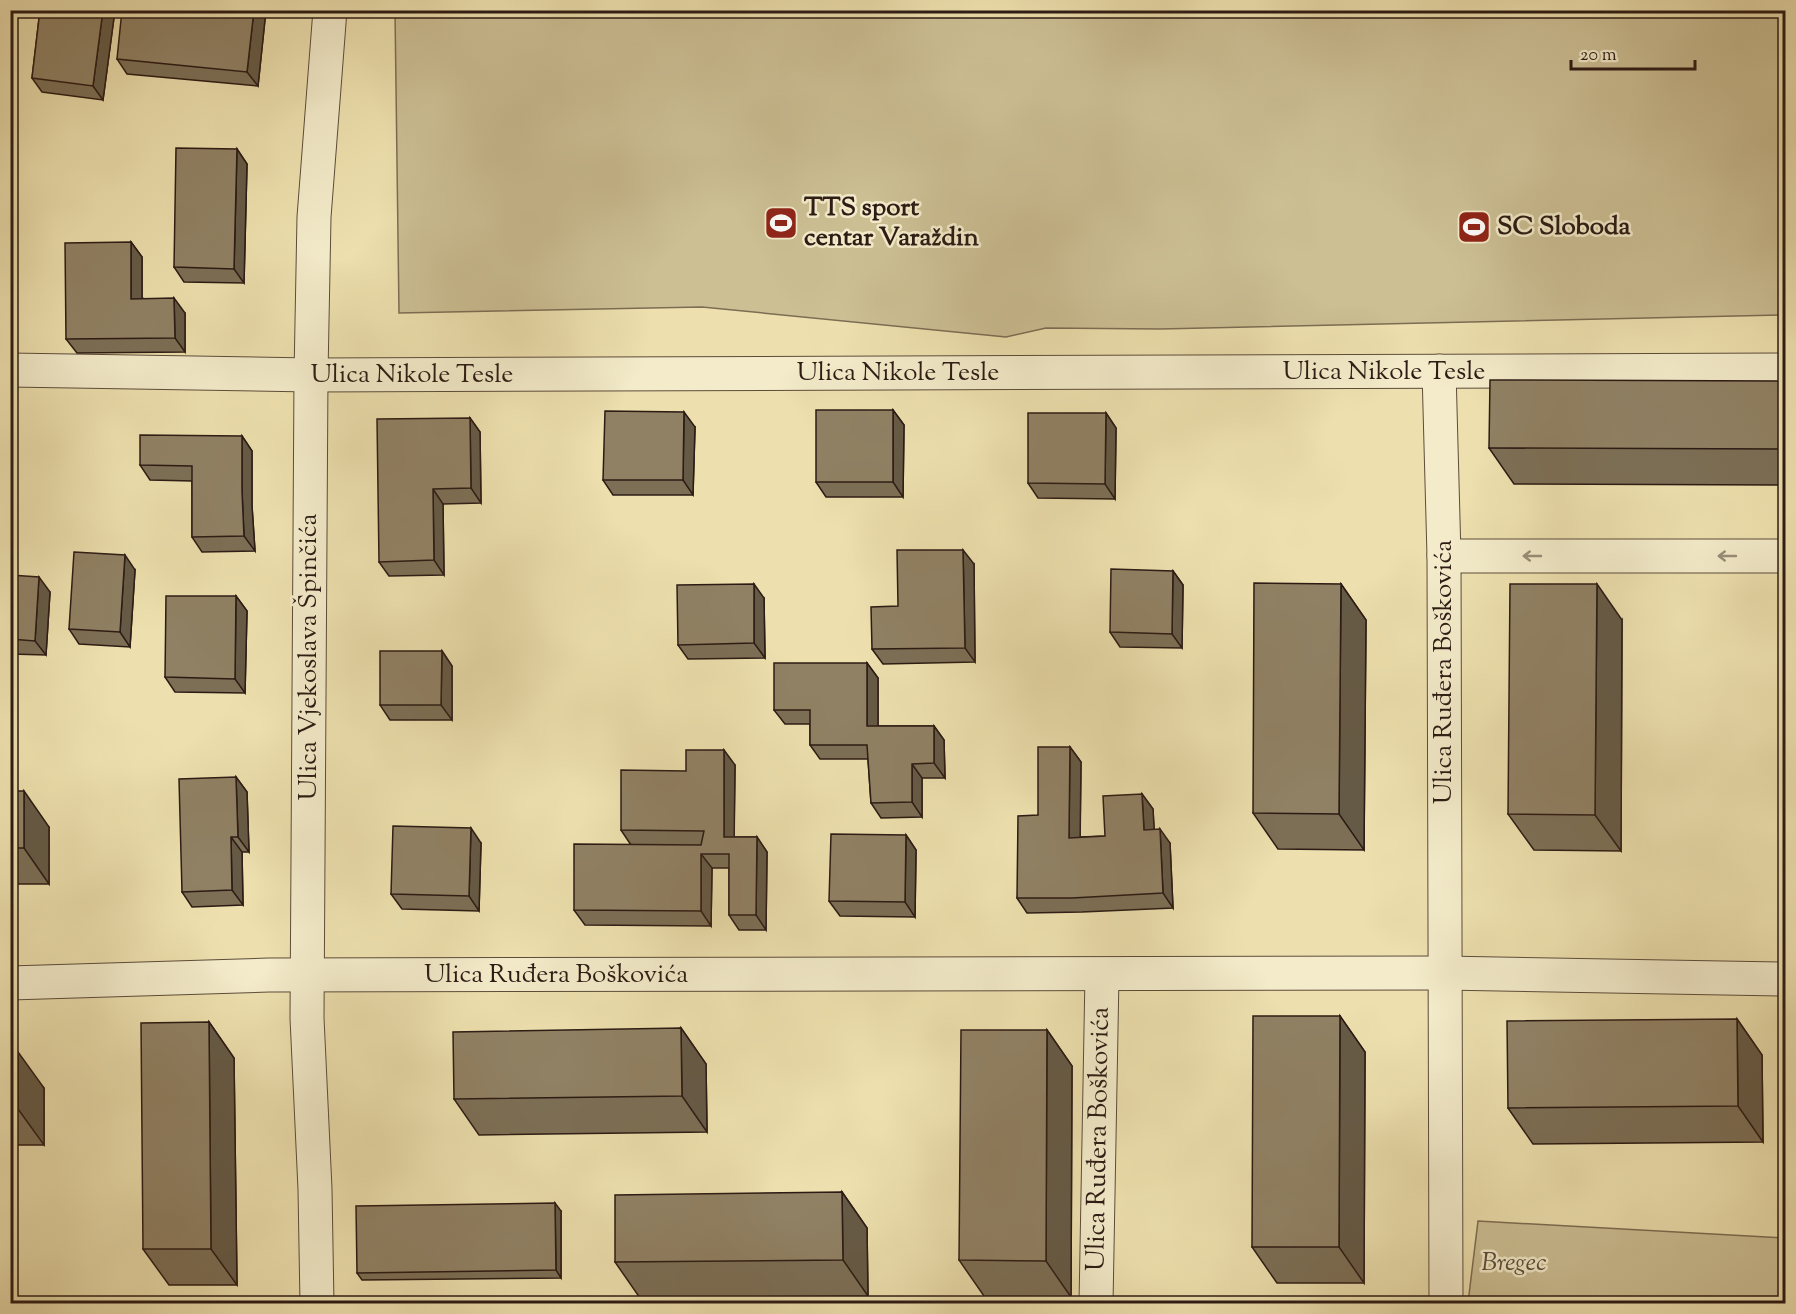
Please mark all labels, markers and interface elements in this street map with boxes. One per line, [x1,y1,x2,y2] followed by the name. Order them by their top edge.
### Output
[1571,33,1696,71] scale bar
[1580,43,1617,69] text: 20 m
[804,190,979,257] place label: TTS sport centar Varaždin
[763,205,799,241] sports icon: TTS sport centar Varaždin
[1456,209,1492,245] sports icon: SC Sloboda
[1497,209,1631,246] place label: SC Sloboda
[1283,354,1485,391] street label: Ulica Nikole Tesle
[797,355,999,392] street label: Ulica Nikole Tesle
[311,357,513,394] street label: Ulica Nikole Tesle
[291,513,328,801] street label: Ulica Vjekoslava Špinčića
[1426,540,1463,804] street label: Ulica Ruđera Boškovića
[1523,550,1543,562] one-way arrow
[1718,550,1738,562] one-way arrow
[424,957,688,994] street label: Ulica Ruđera Boškovića
[1078,1007,1120,1271] street label: Ulica Ruđera Boškovića
[1481,1245,1547,1282] park label: Bregec

